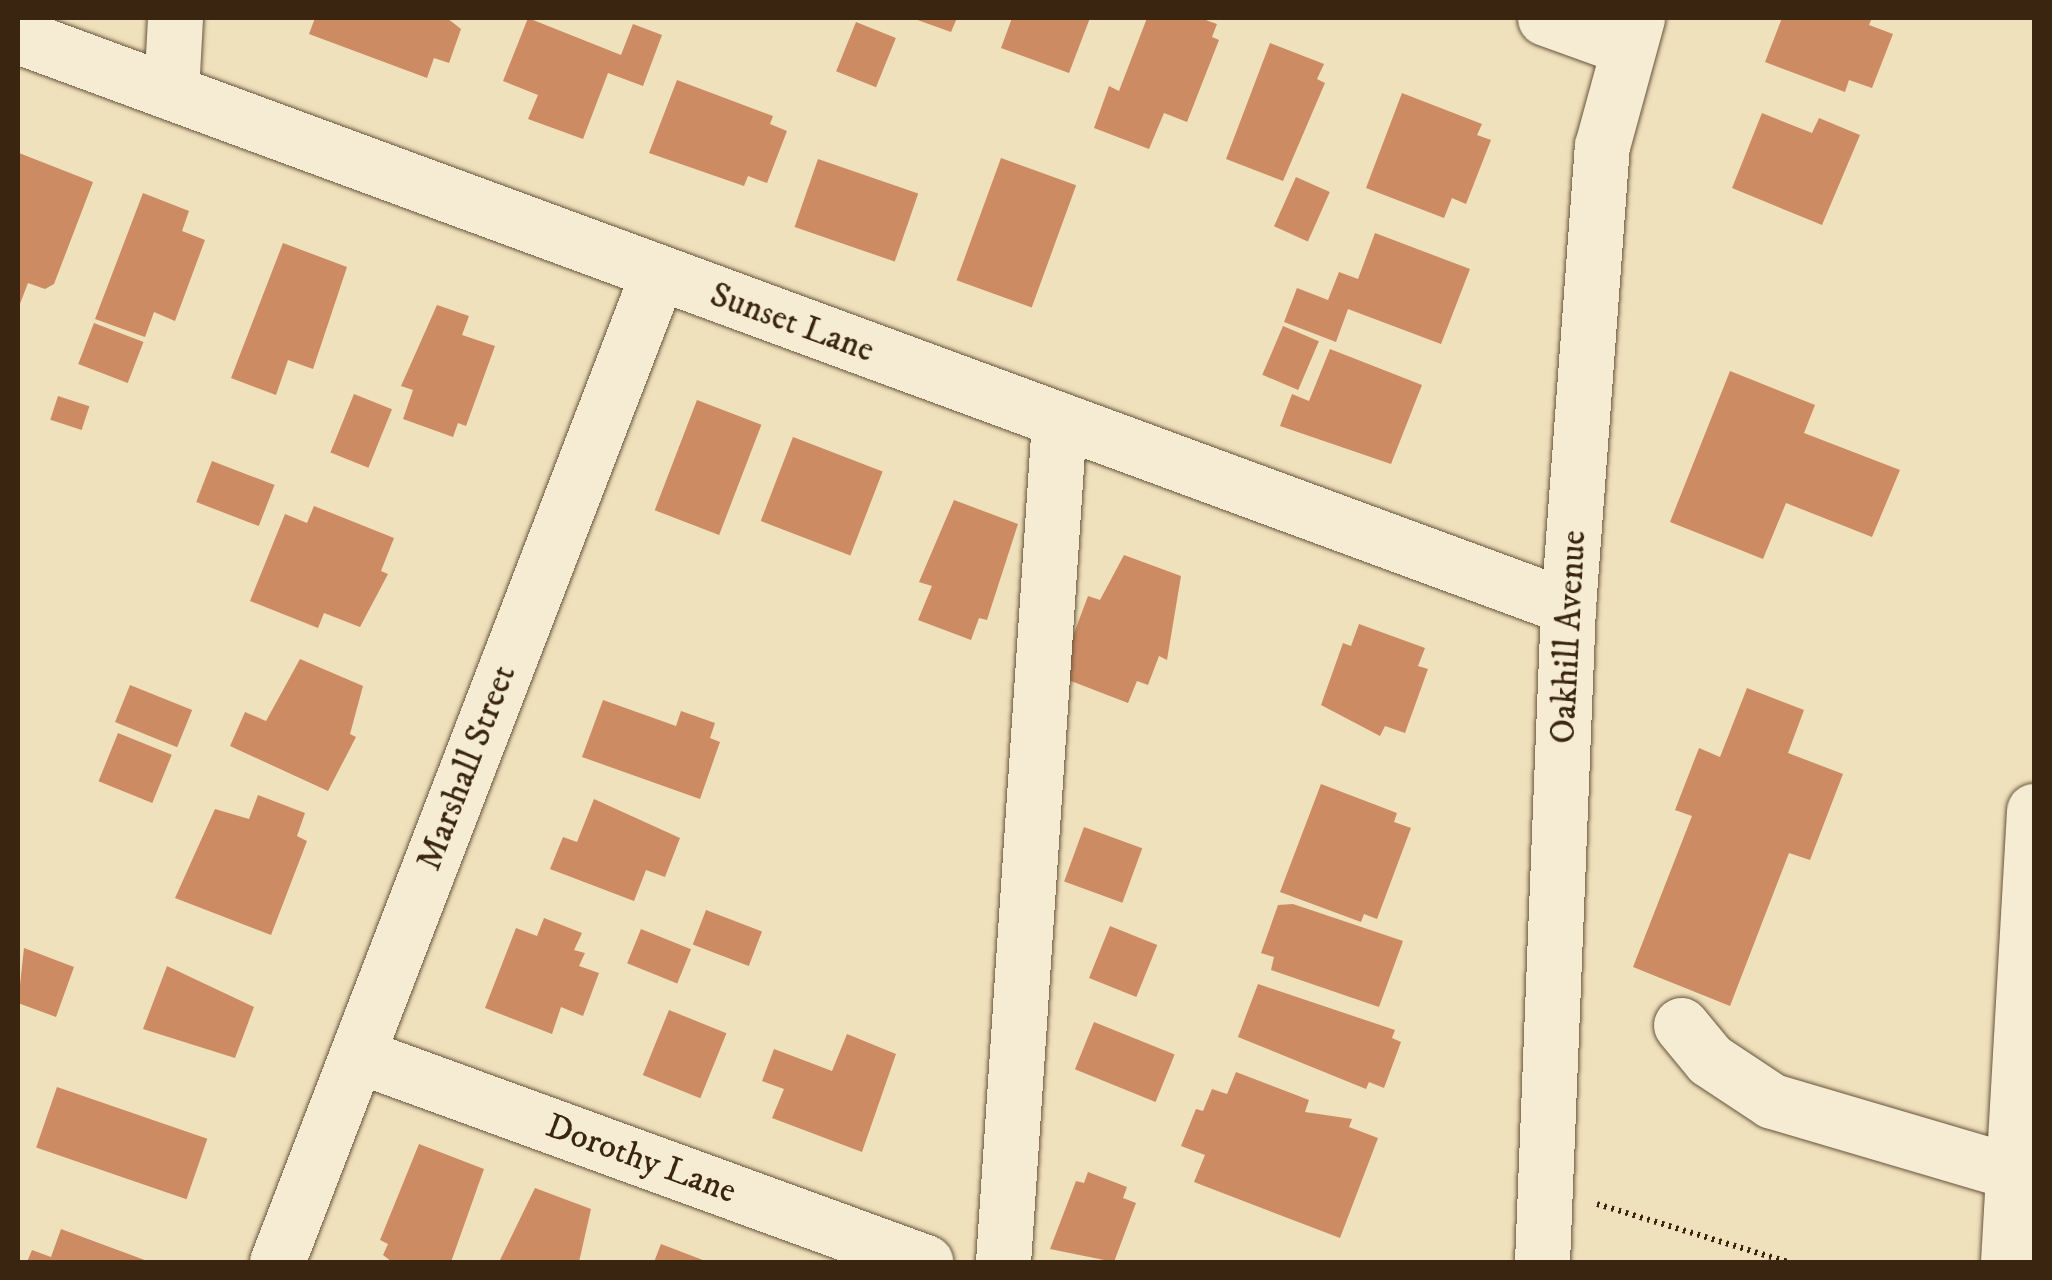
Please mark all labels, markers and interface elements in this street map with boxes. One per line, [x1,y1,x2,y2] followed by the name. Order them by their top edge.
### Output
[704,274,880,372] street label: Sunset Lane
[1542,529,1596,745] street label: Oakhill Avenue
[409,660,525,876] street label: Marshall Street
[540,1105,742,1213] street label: Dorothy Lane

